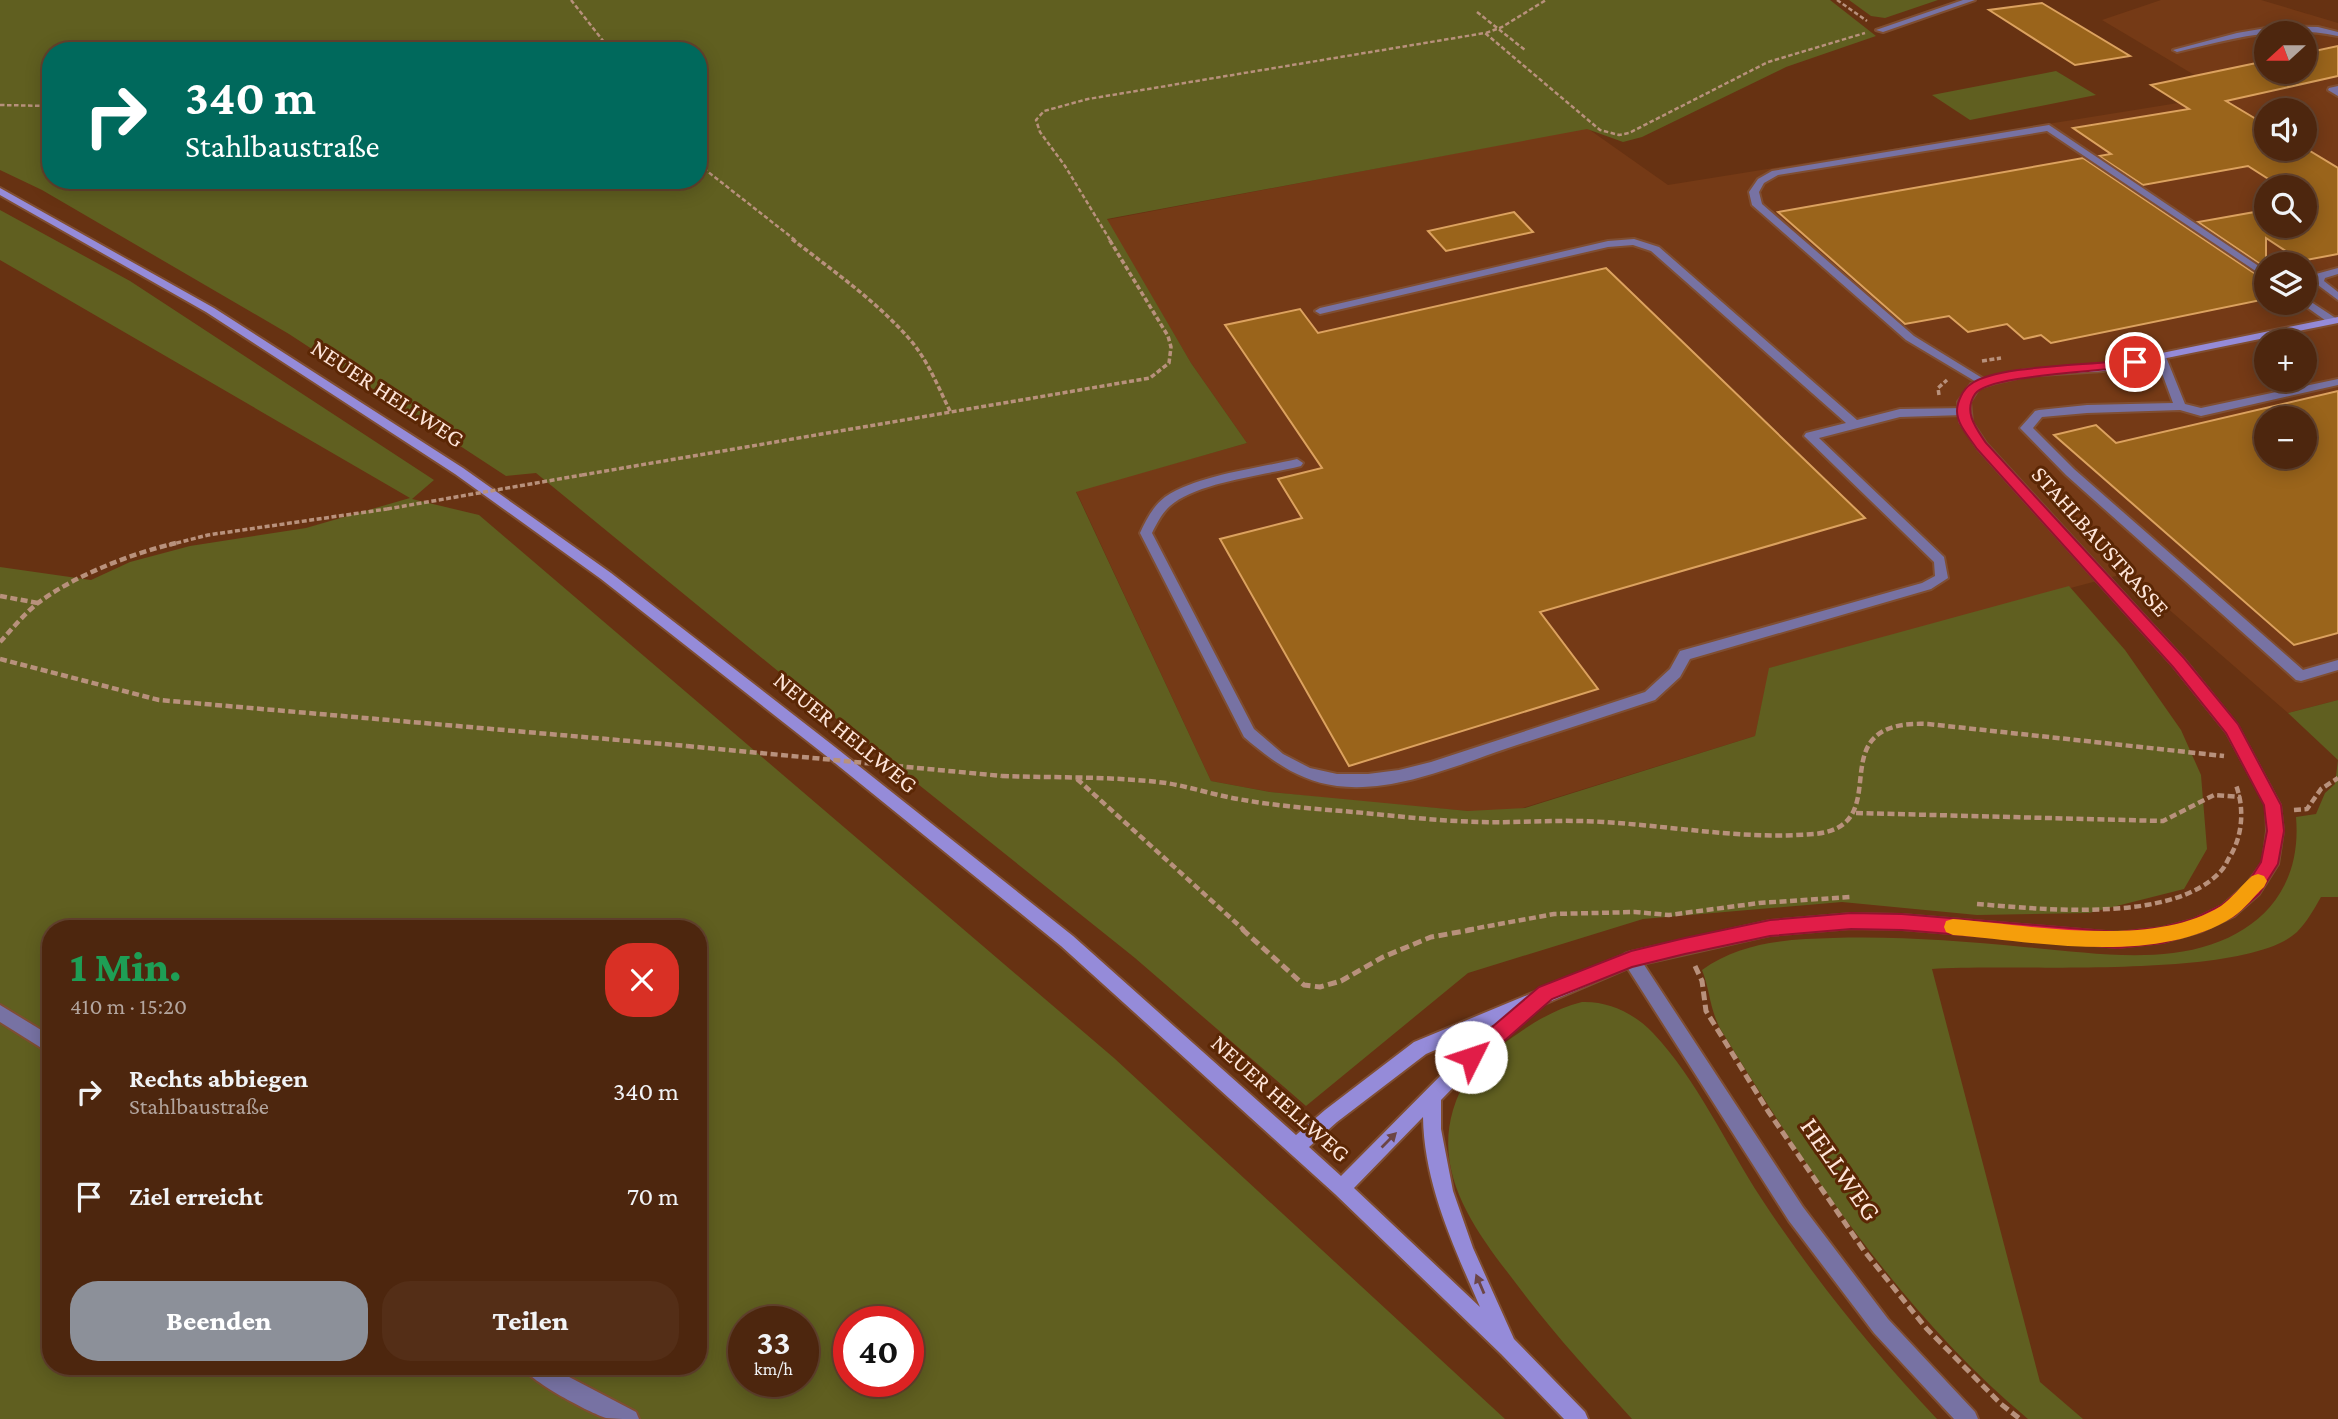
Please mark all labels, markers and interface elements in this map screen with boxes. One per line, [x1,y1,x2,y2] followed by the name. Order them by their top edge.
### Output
[2254,21,2317,84] north arrow
[2254,21,2317,469] map controls
[70,70,161,161] icon: right
[185,70,316,125] text: 340 m
[2254,98,2317,161] button: sound
[185,128,380,164] text: Stahlbaustraße
[2254,175,2317,238] button: search
[2254,252,2317,315] button: layers
[2254,329,2317,392] button: +
[2105,332,2165,392] pin
[306,334,470,452] street label: NEUER HELLWEG
[2116,343,2154,381] icon: arrive
[2254,406,2317,469] button: −
[2027,460,2175,622] street label: STAHLBAUSTRASSE
[769,666,923,798] street label: NEUER HELLWEG
[70,943,182,990] text: 1 Min.
[605,943,679,1017] button: close
[70,993,187,1019] text: 410 m · 15:20
[1434,1020,1508,1094] position arrow
[1206,1029,1356,1167] street label: NEUER HELLWEG
[129,1064,308,1093] text: Rechts abbiegen
[70,1073,108,1111] icon: right
[613,1077,679,1106] text: 340 m
[129,1093,269,1119] text: Stahlbaustraße
[1794,1111,1888,1227] street label: HELLWEG
[1381,1131,1398,1148] one-way arrow
[70,1178,108,1216] icon: arrive
[129,1182,263,1211] text: Ziel erreicht
[627,1182,679,1211] text: 70 m
[1475,1273,1486,1294] one-way arrow
[70,1281,368,1361] button: Beenden
[382,1281,679,1361] button: Teilen
[833,1306,924,1397] speed limit sign: 40
[756,1323,791,1362] text: 33
[754,1359,793,1379] text: km/h

